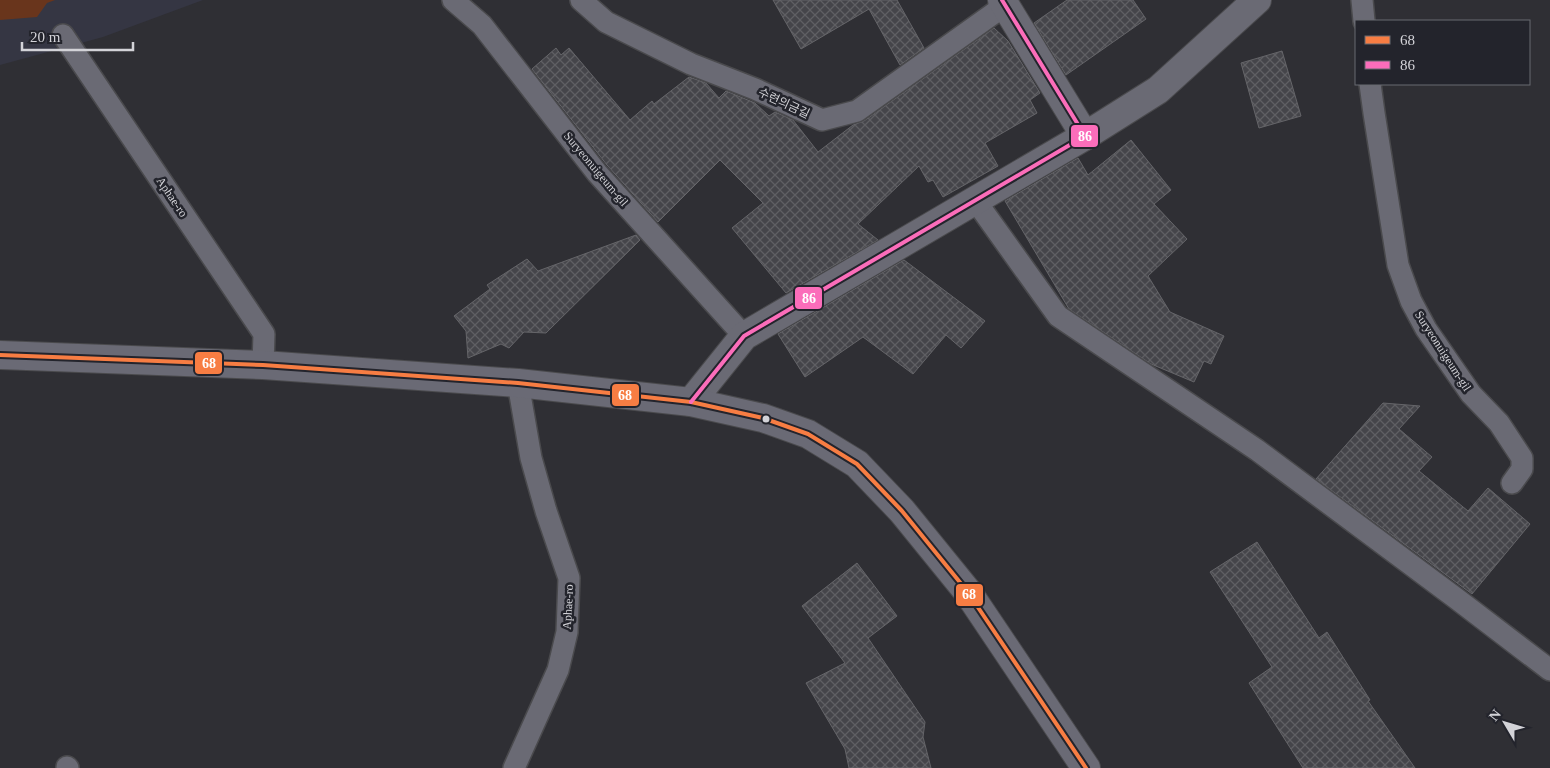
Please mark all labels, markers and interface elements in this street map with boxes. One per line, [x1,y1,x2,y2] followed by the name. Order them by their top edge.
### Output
[22,20,134,52] scale bar
[1355,20,1530,85] legend
[30,29,61,45] text: 20 m
[1400,32,1415,48] text: 68
[1400,57,1416,73] text: 86
[756,85,812,121] street label: 수련의금길
[1070,124,1099,148] line badge: 86
[561,129,632,209] street label: Suryeonuigeum-gil
[1078,129,1092,144] text: 86
[154,174,190,220] street label: Aphae-ro
[794,286,823,310] line badge: 86
[802,291,816,306] text: 86
[1412,308,1474,394] street label: Suryeonuigeum-gil
[194,351,223,375] line badge: 68
[202,356,216,371] text: 68
[611,383,640,407] line badge: 68
[618,388,632,403] text: 68
[761,414,771,424] unlabelled marker
[955,583,984,607] line badge: 68
[560,584,576,630] street label: Aphae-ro
[962,587,976,602] text: 68
[1480,698,1530,748] north arrow
[1486,707,1504,724] text: N

